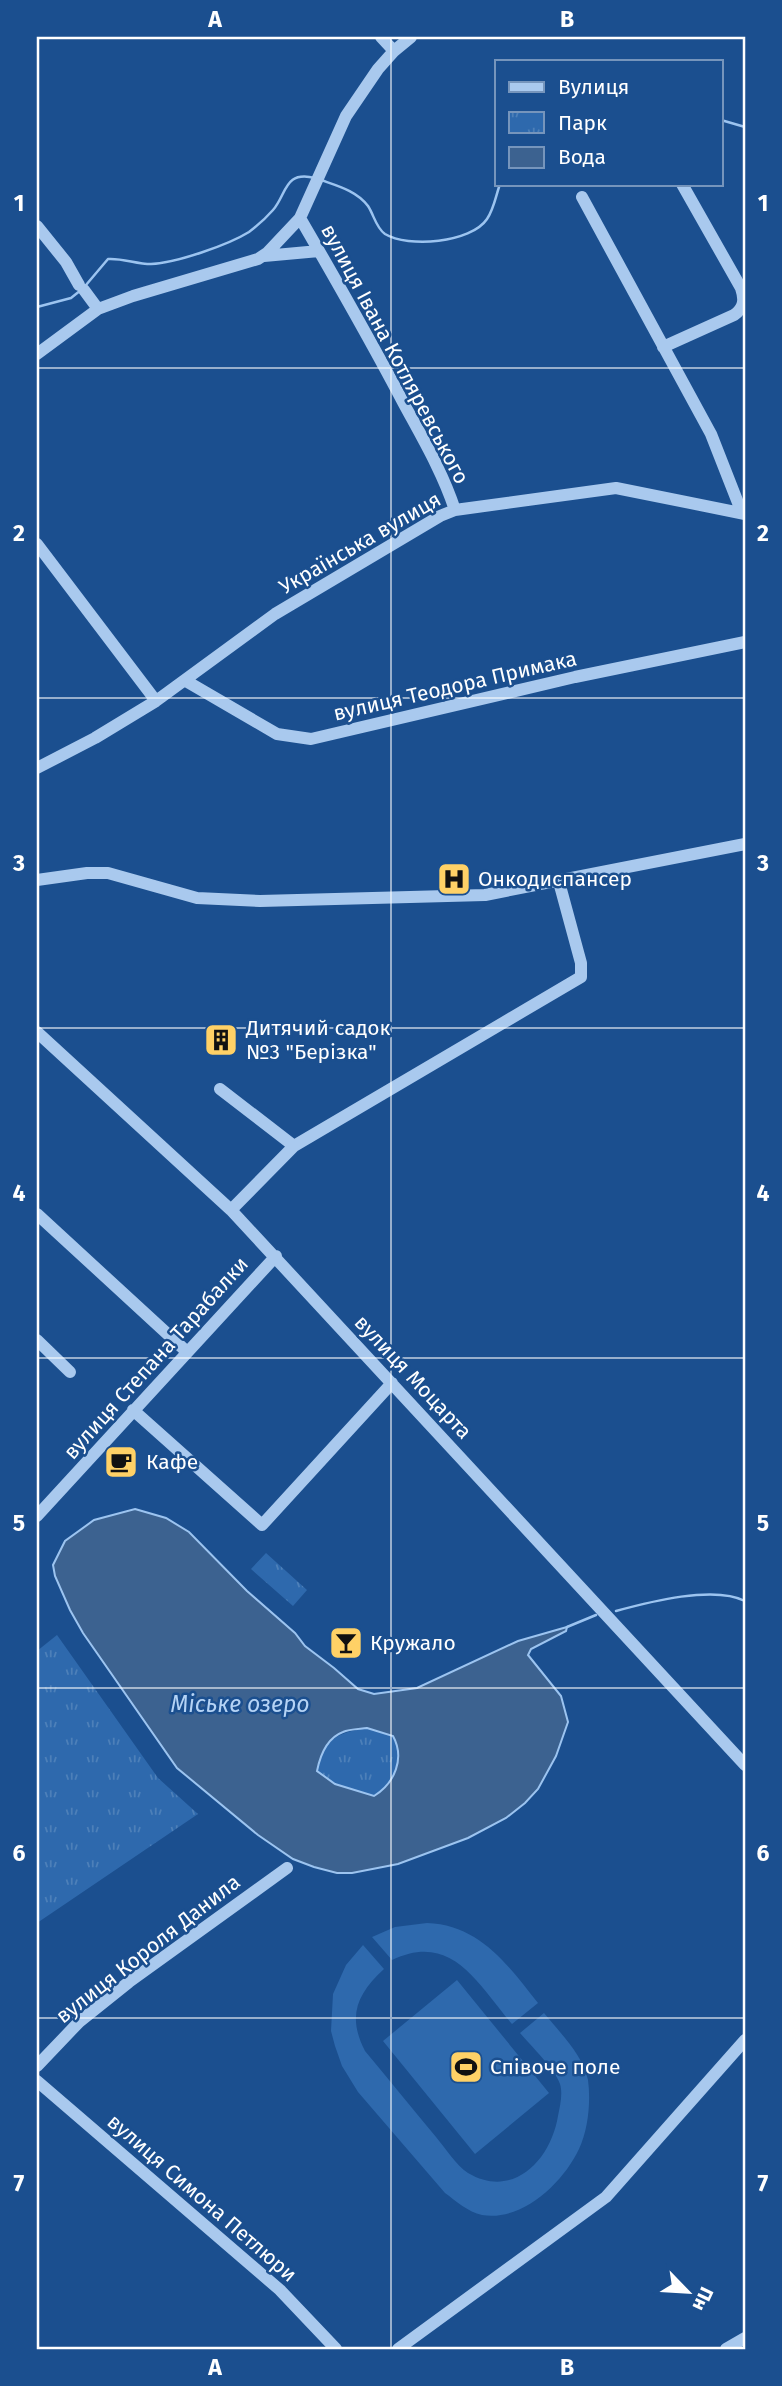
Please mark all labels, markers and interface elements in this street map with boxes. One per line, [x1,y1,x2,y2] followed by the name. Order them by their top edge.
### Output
[207,5,222,33] text: A
[560,5,574,33] text: B
[495,60,722,186] legend
[558,74,629,100] text: Вулиця
[558,110,607,136] text: Парк
[558,144,606,170] text: Вода
[14,189,24,217] text: 1
[758,189,768,217] text: 1
[315,220,475,488] street label: вулиця Івана Котляревського
[275,486,445,600] street label: Українська вулиця
[13,519,25,547] text: 2
[757,519,769,547] text: 2
[331,645,579,727] street label: вулиця Теодора Примака
[12,849,25,877] text: 3
[756,849,769,877] text: 3
[435,860,473,898] hospital icon: Онкодиспансер
[478,866,632,892] place label: Онкодиспансер
[245,1015,391,1065] place label: Дитячий садок №3 "Берізка"
[202,1021,240,1059] building icon: Дитячий садок №3 "Берізка"
[13,1179,26,1207] text: 4
[757,1179,770,1207] text: 4
[58,1251,254,1465] street label: вулиця Степана Тарабалки
[349,1310,477,1444] street label: вулиця Моцарта
[102,1443,140,1481] cafe icon: Кафе
[146,1449,198,1475] place label: Кафе
[13,1509,25,1537] text: 5
[757,1509,769,1537] text: 5
[327,1624,365,1662] bar icon: Кружало
[370,1630,456,1656] place label: Кружало
[170,1690,310,1718] water label: Міське озеро
[13,1839,26,1867] text: 6
[757,1839,770,1867] text: 6
[51,1869,245,2029] street label: вулиця Короля Данила
[447,2048,485,2086] sports icon: Співоче поле
[490,2054,620,2080] place label: Співоче поле
[102,2109,302,2287] street label: вулиця Симона Петлюри
[14,2169,25,2197] text: 7
[758,2169,769,2197] text: 7
[652,2256,722,2326] north arrow
[688,2283,718,2315] text: Пн
[207,2353,222,2381] text: A
[560,2353,574,2381] text: B

